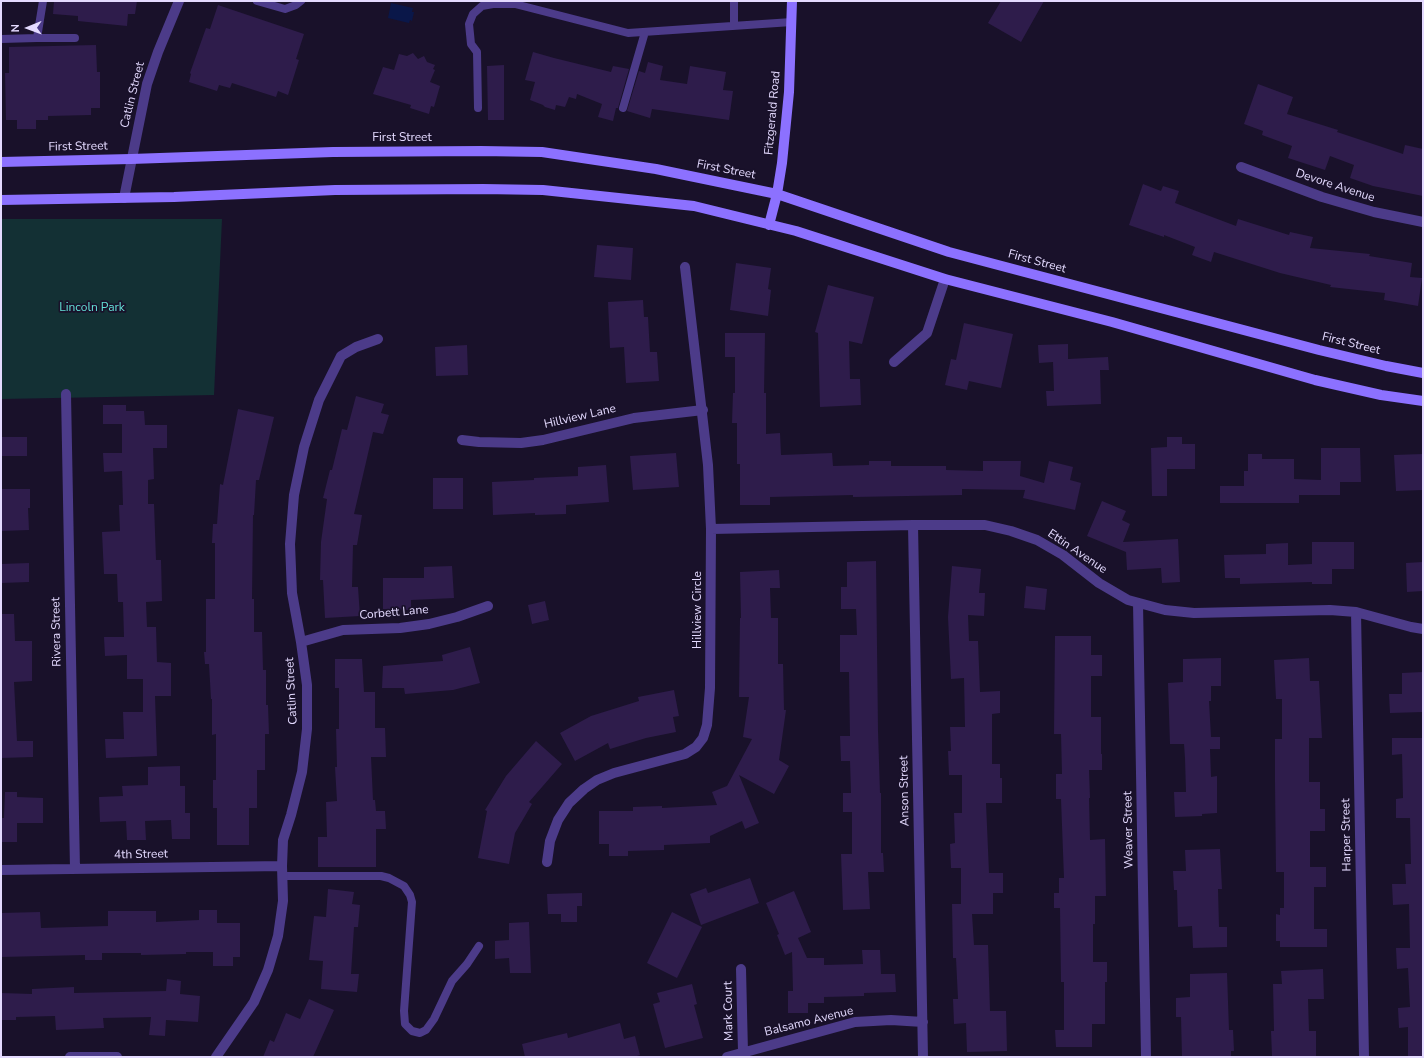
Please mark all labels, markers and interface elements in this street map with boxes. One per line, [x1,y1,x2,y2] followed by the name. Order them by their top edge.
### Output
[8,8,48,48] north arrow
[8,24,23,32] text: N
[118,61,148,129] street label: Catlin Street
[762,70,784,156] street label: Fitzgerald Road
[372,131,432,145] street label: First Street
[48,139,108,155] street label: First Street
[696,157,756,183] street label: First Street
[1294,166,1376,206] street label: Devore Avenue
[1006,247,1068,277] street label: First Street
[59,301,125,315] park label: Lincoln Park
[1320,330,1382,358] street label: First Street
[543,402,617,432] street label: Hillview Lane
[1044,527,1110,577] street label: Ettin Avenue
[691,571,705,649] street label: Hillview Circle
[49,597,65,667] street label: Rivera Street
[359,603,429,623] street label: Corbett Lane
[283,657,301,725] street label: Catlin Street
[897,756,913,826] street label: Anson Street
[1121,791,1137,869] street label: Weaver Street
[1339,798,1355,872] street label: Harper Street
[114,847,168,863] street label: 4th Street
[721,981,737,1041] street label: Mark Court
[763,1004,855,1040] street label: Balsamo Avenue

